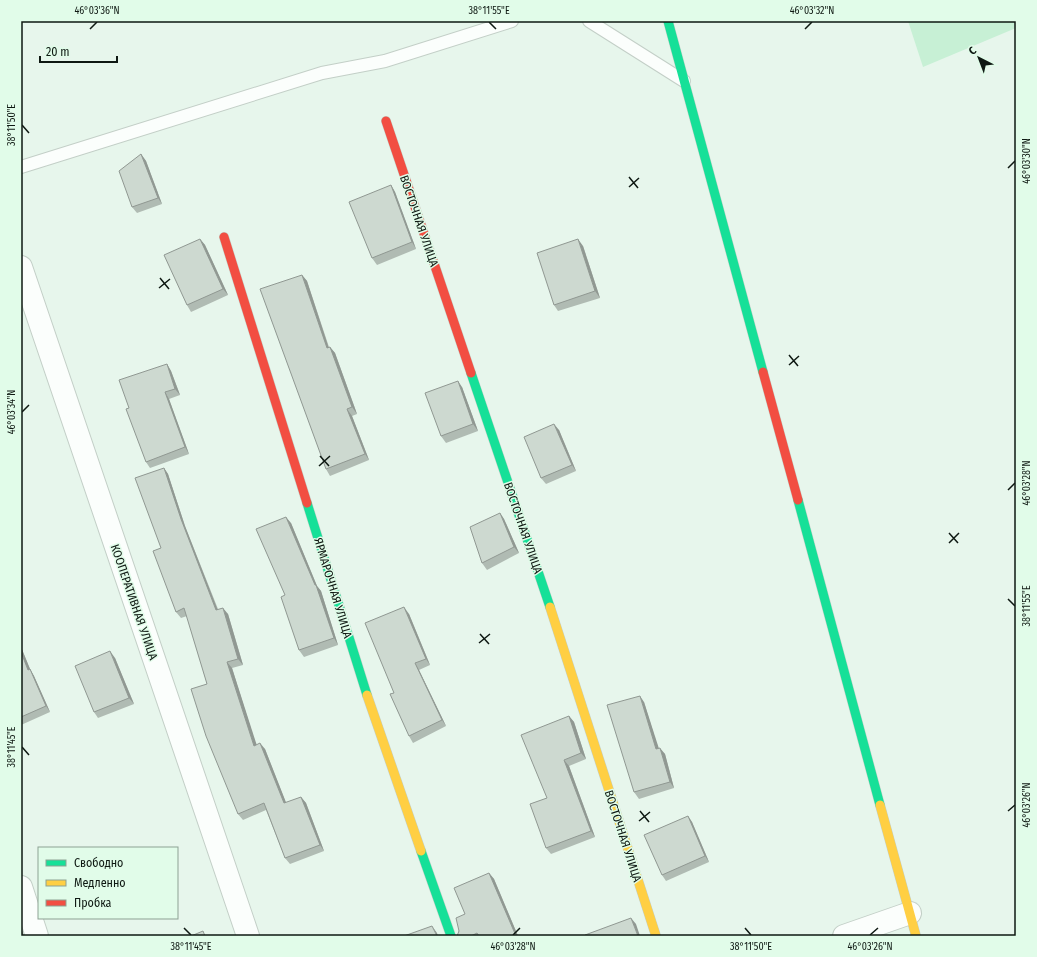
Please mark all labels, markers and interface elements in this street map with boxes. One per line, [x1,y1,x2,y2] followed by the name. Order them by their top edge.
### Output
[74,5,120,17] text: 46°03'36"N
[468,5,510,17] text: 38°11'55"E
[790,5,834,17] text: 46°03'32"N
[40,38,117,64] scale bar
[959,38,999,78] north arrow
[966,44,979,58] text: С
[46,45,70,59] text: 20 m
[6,104,18,146] text: 38°11'50"E
[1021,138,1033,184] text: 46°03'30"N
[397,173,441,269] street label: ВОСТОЧНАЯ УЛИЦА
[6,390,18,434] text: 46°03'34"N
[1021,460,1033,506] text: 46°03'28"N
[501,480,545,576] street label: ВОСТОЧНАЯ УЛИЦА
[311,536,355,641] street label: ЯРМАРОЧНАЯ УЛИЦА
[108,542,161,662] street label: КООПЕРАТИВНАЯ УЛИЦА
[1021,585,1033,627] text: 38°11'55"E
[6,726,18,767] text: 38°11'45"E
[1021,782,1033,828] text: 46°03'26"N
[602,788,645,884] street label: ВОСТОЧНАЯ УЛИЦА
[38,847,178,919] legend
[74,856,123,870] text: Свободно
[74,876,126,890] text: Медленно
[74,896,112,910] text: Пробка
[171,941,212,953] text: 38°11'45"E
[490,941,536,953] text: 46°03'28"N
[730,941,772,953] text: 38°11'50"E
[847,941,893,953] text: 46°03'26"N

